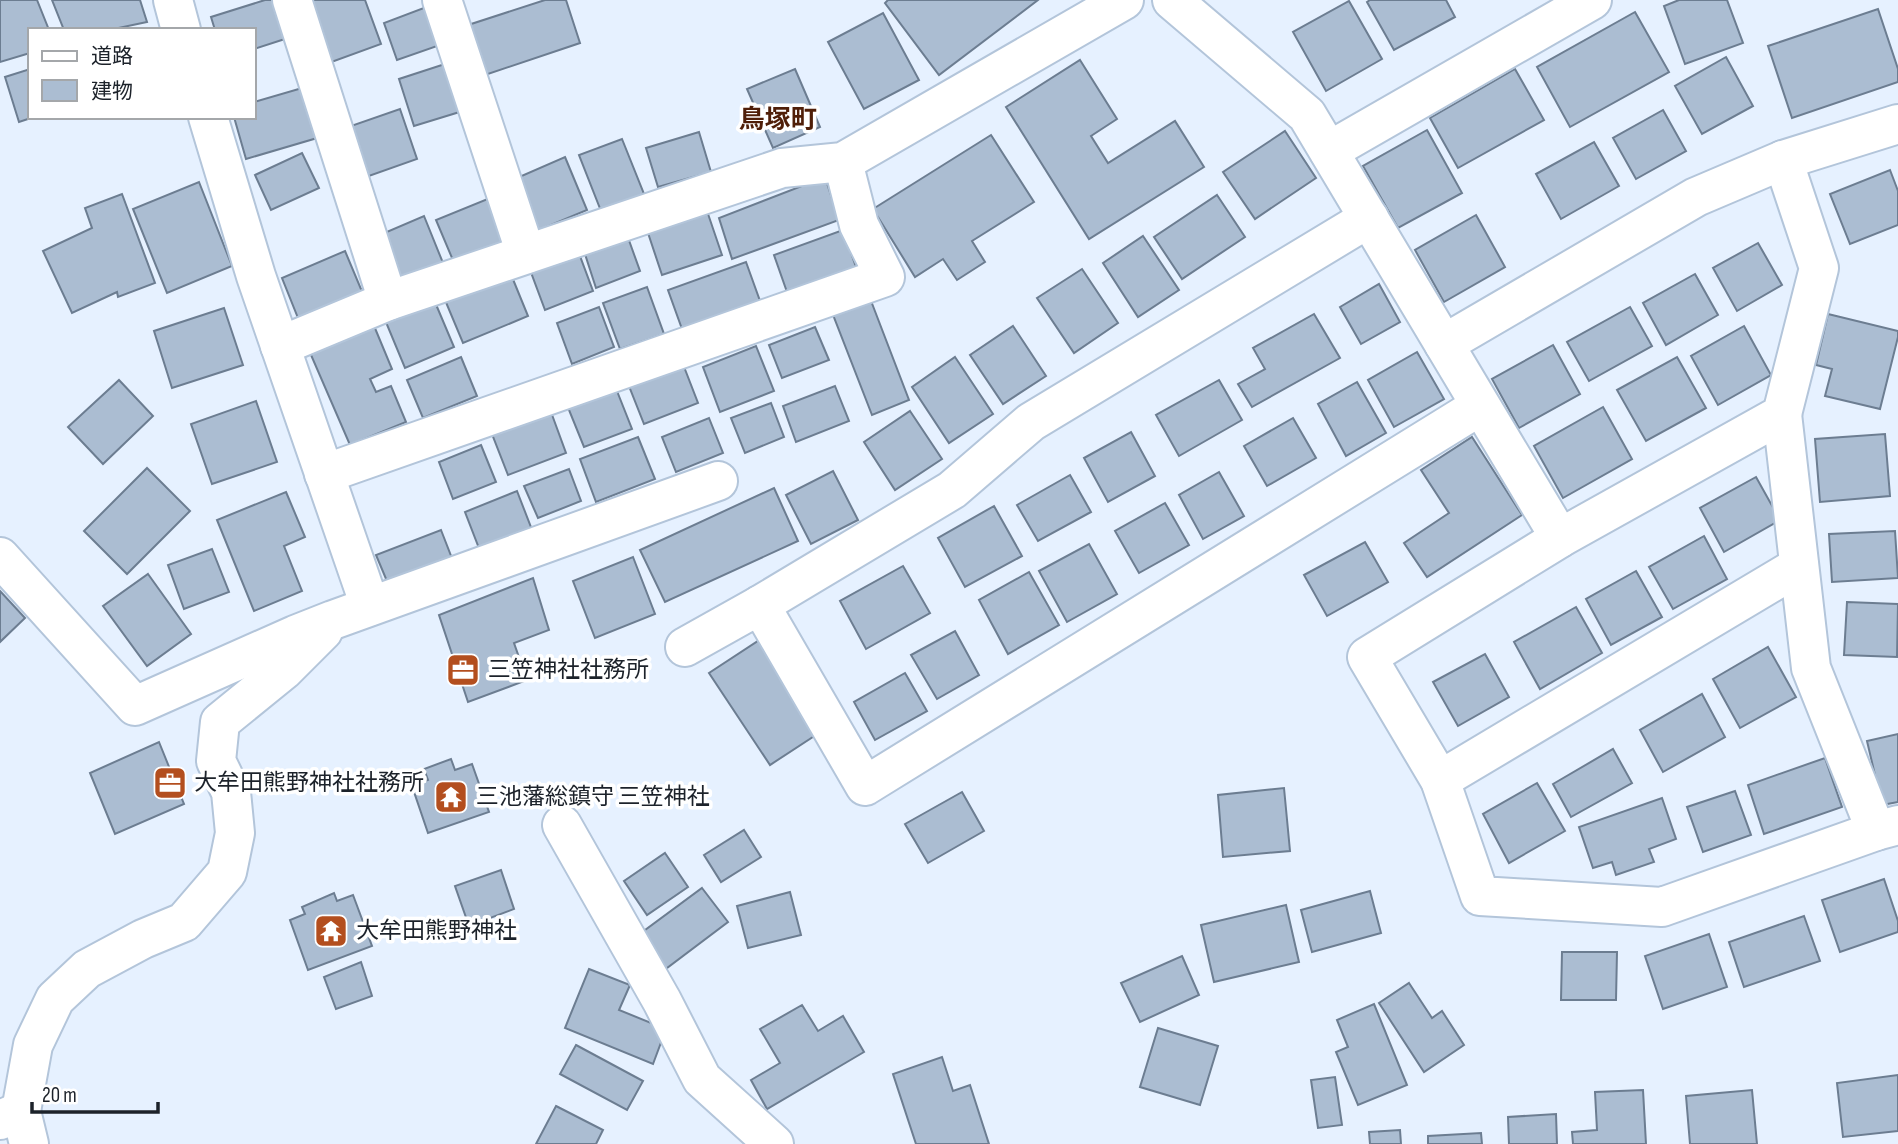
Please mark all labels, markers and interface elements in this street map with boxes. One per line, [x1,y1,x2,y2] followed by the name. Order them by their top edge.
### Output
[28,28,256,119] legend
[91,44,133,69] text: 道路
[91,79,133,104] text: 建物
[739,105,817,136] district label: 鳥塚町
[444,651,482,689] office icon: 三笠神社社務所
[488,656,649,684] place label: 三笠神社社務所
[151,764,189,802] office icon: 大牟田熊野神社社務所
[194,769,424,797] place label: 大牟田熊野神社社務所
[432,778,470,816] temple icon: 三池藩総鎮守 三笠神社
[476,783,710,811] place label: 三池藩総鎮守 三笠神社
[312,912,350,950] temple icon: 大牟田熊野神社
[356,917,517,945] place label: 大牟田熊野神社
[32,1070,158,1114] scale bar
[42,1083,77,1108] text: 20 m

